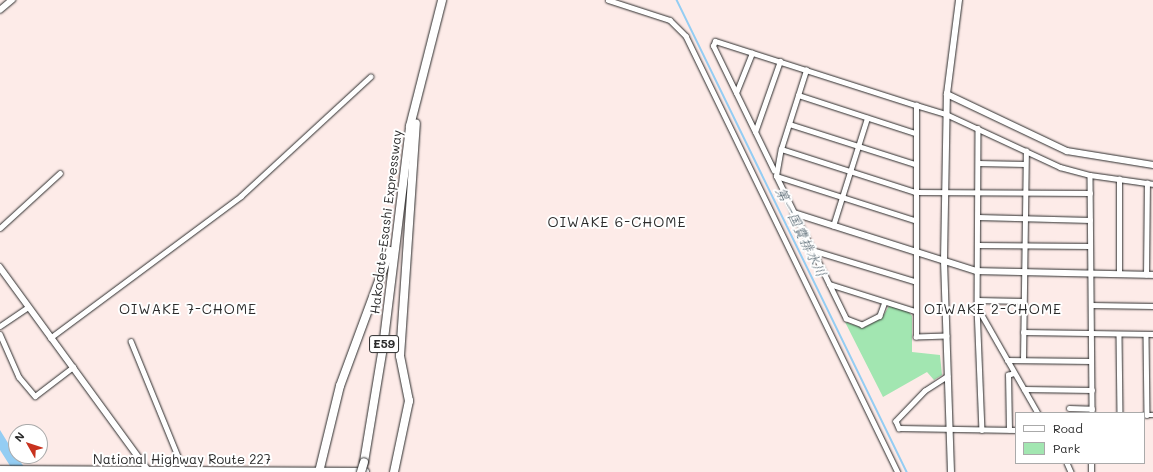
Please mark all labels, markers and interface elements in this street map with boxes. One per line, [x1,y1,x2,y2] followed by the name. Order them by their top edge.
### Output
[367,129,405,315] street label: Hakodate-Esashi Expressway
[772,184,830,280] water label: 第一国費排水川
[548,214,686,230] district label: OIWAKE 6-CHOME
[119,301,257,317] district label: OIWAKE 7-CHOME
[924,301,1062,317] district label: OIWAKE 2-CHOME
[369,334,399,354] road number: E59
[1015,412,1145,464] legend
[1053,420,1083,436] text: Road
[8,424,48,464] north arrow
[11,429,28,445] text: N
[1053,440,1080,456] text: Park
[93,451,271,467] street label: National Highway Route 227

